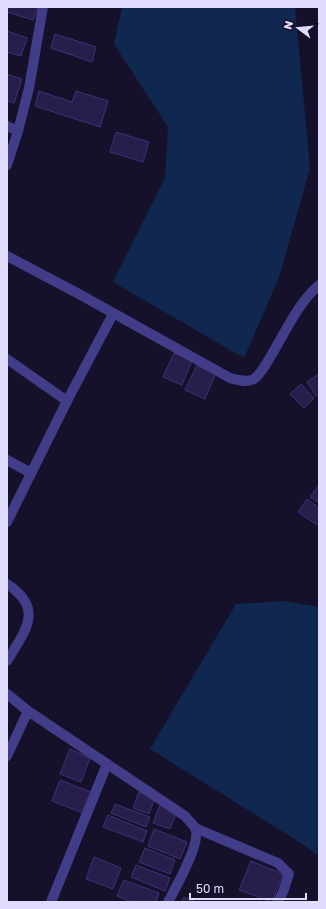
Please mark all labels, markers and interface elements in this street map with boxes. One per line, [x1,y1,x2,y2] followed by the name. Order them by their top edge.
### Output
[278,8,318,48] north arrow
[281,19,295,31] text: N
[190,875,306,901] scale bar
[196,881,224,896] text: 50 m

